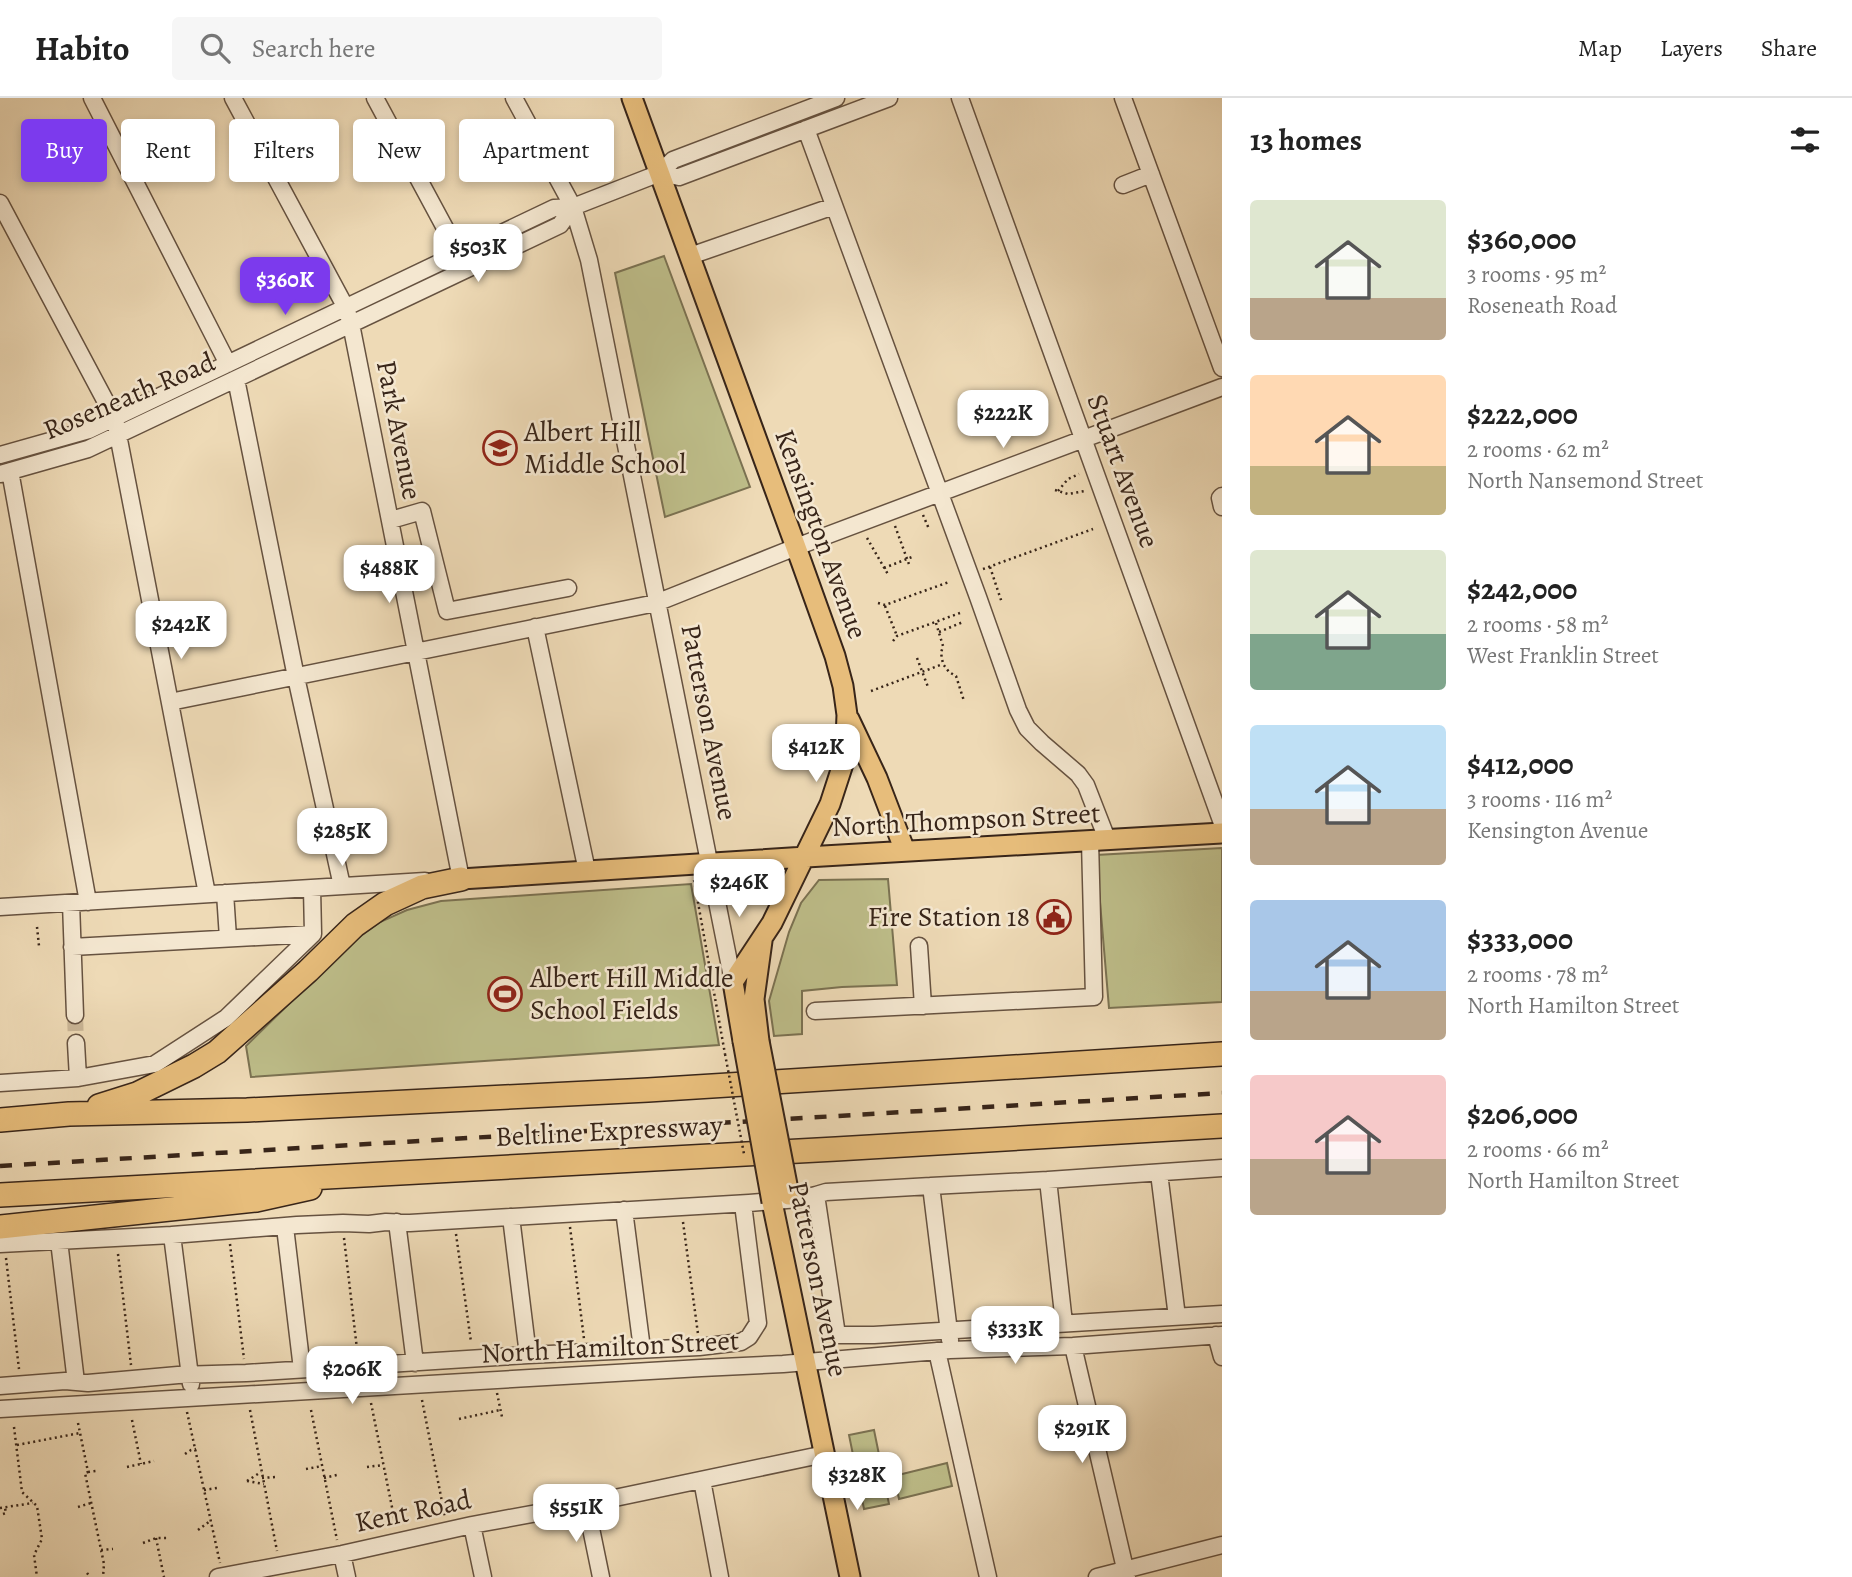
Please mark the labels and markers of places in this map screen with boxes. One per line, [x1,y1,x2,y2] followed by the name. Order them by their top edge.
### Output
[429,225,527,284] pin: $503K
[236,258,334,317] pin: $360K
[954,390,1052,450] pin: $222K
[523,413,686,483] place label: Albert Hill Middle School
[481,429,519,467] school or university icon: Albert Hill Middle School
[340,546,438,605] pin: $488K
[132,602,230,661] pin: $242K
[767,724,865,784] pin: $412K
[293,808,391,868] pin: $285K
[690,860,788,919] pin: $246K
[868,898,1030,936] place label: Fire Station 18
[1035,898,1073,936] public building icon: Fire Station 18
[529,959,734,1029] place label: Albert Hill Middle School Fields
[486,975,524,1013] sports icon: Albert Hill Middle School Fields
[966,1306,1064,1366] pin: $333K
[303,1346,401,1406] pin: $206K
[1033,1406,1131,1465] pin: $291K
[808,1452,906,1512] pin: $328K
[527,1484,625,1544] pin: $551K

